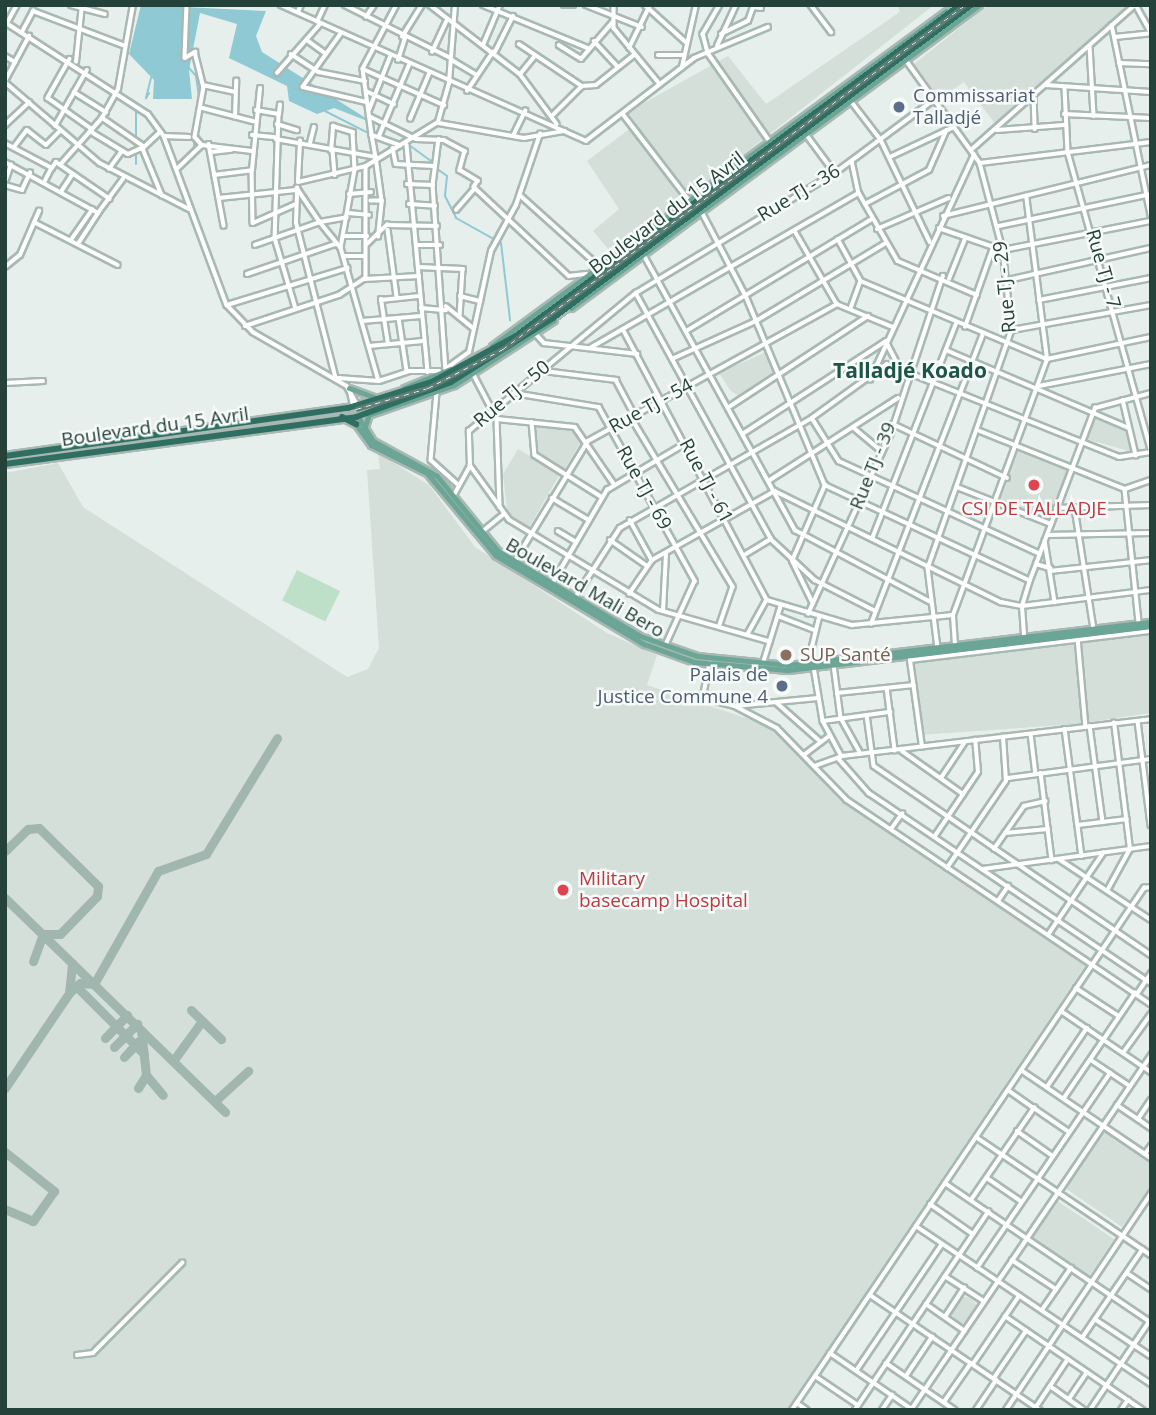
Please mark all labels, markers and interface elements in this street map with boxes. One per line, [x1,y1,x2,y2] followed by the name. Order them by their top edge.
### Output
[913,85,1035,129] place label: Commissariat Talladjé
[891,99,907,115] marker: Commissariat Talladjé
[585,147,749,279] street label: Boulevard du 15 Avril
[754,159,844,227] street label: Rue TJ - 36
[1081,227,1125,311] street label: Rue TJ - 7
[989,240,1021,334] street label: Rue TJ - 29
[469,356,555,432] street label: Rue TJ - 50
[833,357,987,383] district label: Talladjé Koado
[605,374,697,438] street label: Rue TJ - 54
[60,403,250,451] street label: Boulevard du 15 Avril
[845,419,901,513] street label: Rue TJ - 39
[674,435,738,527] street label: Rue TJ - 61
[612,442,676,534] street label: Rue TJ - 69
[1024,475,1044,495] marker: CSI DE TALLADJE
[961,498,1107,520] place label: CSI DE TALLADJE
[502,533,668,643] street label: Boulevard Mali Bero
[800,644,891,666] place label: SUP Santé
[778,647,794,663] marker: SUP Santé
[598,664,768,708] place label: Palais de Justice Commune 4
[774,678,790,694] marker: Palais de Justice Commune 4
[579,868,748,912] place label: Military basecamp Hospital
[553,880,573,900] marker: Military basecamp Hospital

